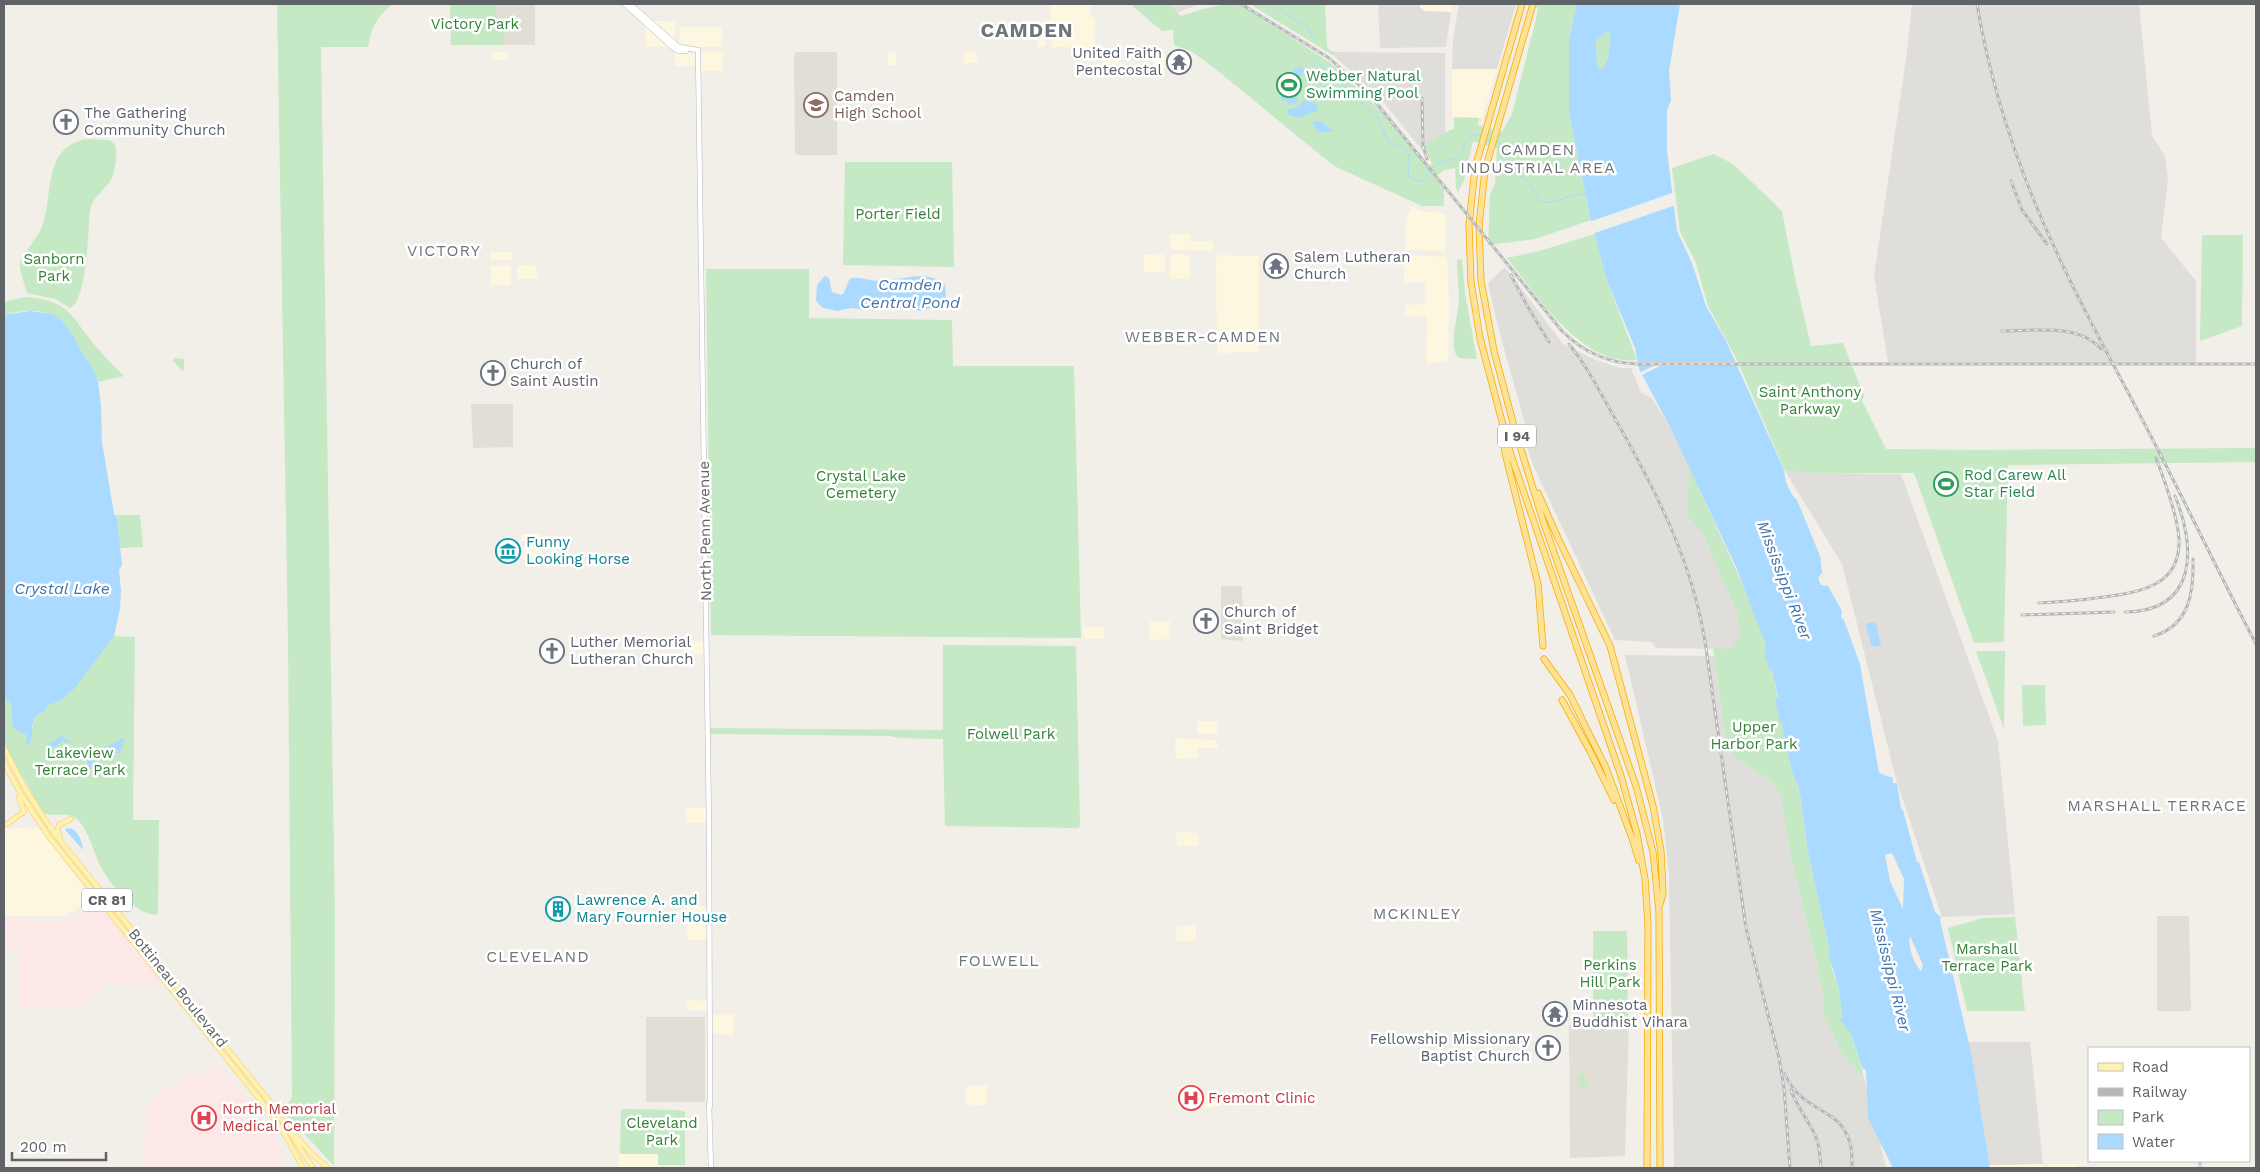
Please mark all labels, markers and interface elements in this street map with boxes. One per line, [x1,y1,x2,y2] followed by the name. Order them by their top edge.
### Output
[431,15,520,33] park label: Victory Park
[980,18,1074,42] district label: CAMDEN
[1072,44,1162,79] place label: United Faith Pentecostal
[1166,49,1192,75] temple icon: United Faith Pentecostal
[1306,67,1421,102] place label: Webber Natural Swimming Pool
[1276,72,1302,98] sports icon: Webber Natural Swimming Pool
[834,87,922,122] place label: Camden High School
[803,92,829,118] school or university icon: Camden High School
[84,104,226,139] place label: The Gathering Community Church
[53,109,79,135] church icon: The Gathering Community Church
[1460,140,1616,177] district label: CAMDEN INDUSTRIAL AREA
[855,205,941,223] park label: Porter Field
[407,241,481,260] district label: VICTORY
[1294,248,1411,283] place label: Salem Lutheran Church
[23,250,85,285] park label: Sanborn Park
[1263,253,1289,279] temple icon: Salem Lutheran Church
[860,275,961,312] water label: Camden Central Pond
[1125,327,1281,346] district label: WEBBER-CAMDEN
[510,355,598,390] place label: Church of Saint Austin
[480,360,506,386] church icon: Church of Saint Austin
[1759,383,1861,418] park label: Saint Anthony Parkway
[1498,424,1536,448] road number: I 94
[695,461,715,601] street label: North Penn Avenue
[1964,466,2067,501] place label: Rod Carew All Star Field
[816,467,906,502] park label: Crystal Lake Cemetery
[1933,471,1959,497] sports icon: Rod Carew All Star Field
[1753,518,1816,643] water label: Mississippi River
[526,533,630,568] place label: Funny Looking Horse
[495,538,521,564] museum icon: Funny Looking Horse
[14,579,110,598] water label: Crystal Lake
[1224,603,1319,638] place label: Church of Saint Bridget
[1193,608,1219,634] church icon: Church of Saint Bridget
[570,633,693,668] place label: Luther Memorial Lutheran Church
[539,638,565,664] church icon: Luther Memorial Lutheran Church
[1710,718,1798,753] park label: Upper Harbor Park
[967,725,1056,743] park label: Folwell Park
[34,744,126,779] park label: Lakeview Terrace Park
[2067,796,2247,815] district label: MARSHALL TERRACE
[82,888,132,912] road number: CR 81
[576,891,727,926] place label: Lawrence A. and Mary Fournier House
[545,896,571,922] building icon: Lawrence A. and Mary Fournier House
[1373,904,1461,923] district label: MCKINLEY
[1866,907,1915,1034] water label: Mississippi River
[125,925,231,1051] street label: Bottineau Boulevard
[1941,940,2033,975] park label: Marshall Terrace Park
[486,947,590,966] district label: CLEVELAND
[958,951,1040,970] district label: FOLWELL
[1579,956,1641,991] park label: Perkins Hill Park
[1572,996,1688,1031] place label: Minnesota Buddhist Vihara
[1542,1001,1568,1027] temple icon: Minnesota Buddhist Vihara
[1370,1030,1530,1065] place label: Fellowship Missionary Baptist Church
[1535,1035,1561,1061] church icon: Fellowship Missionary Baptist Church
[2088,1047,2250,1162] legend
[2132,1058,2169,1076] text: Road
[2132,1083,2187,1101] text: Railway
[1178,1085,1204,1111] hospital icon: Fremont Clinic
[1208,1089,1316,1107] place label: Fremont Clinic
[222,1100,336,1135] place label: North Memorial Medical Center
[191,1105,217,1131] hospital icon: North Memorial Medical Center
[2132,1108,2165,1126] text: Park
[626,1114,698,1149] park label: Cleveland Park
[12,1130,106,1162] scale bar
[2132,1133,2175,1151] text: Water
[20,1138,67,1156] text: 200 m

